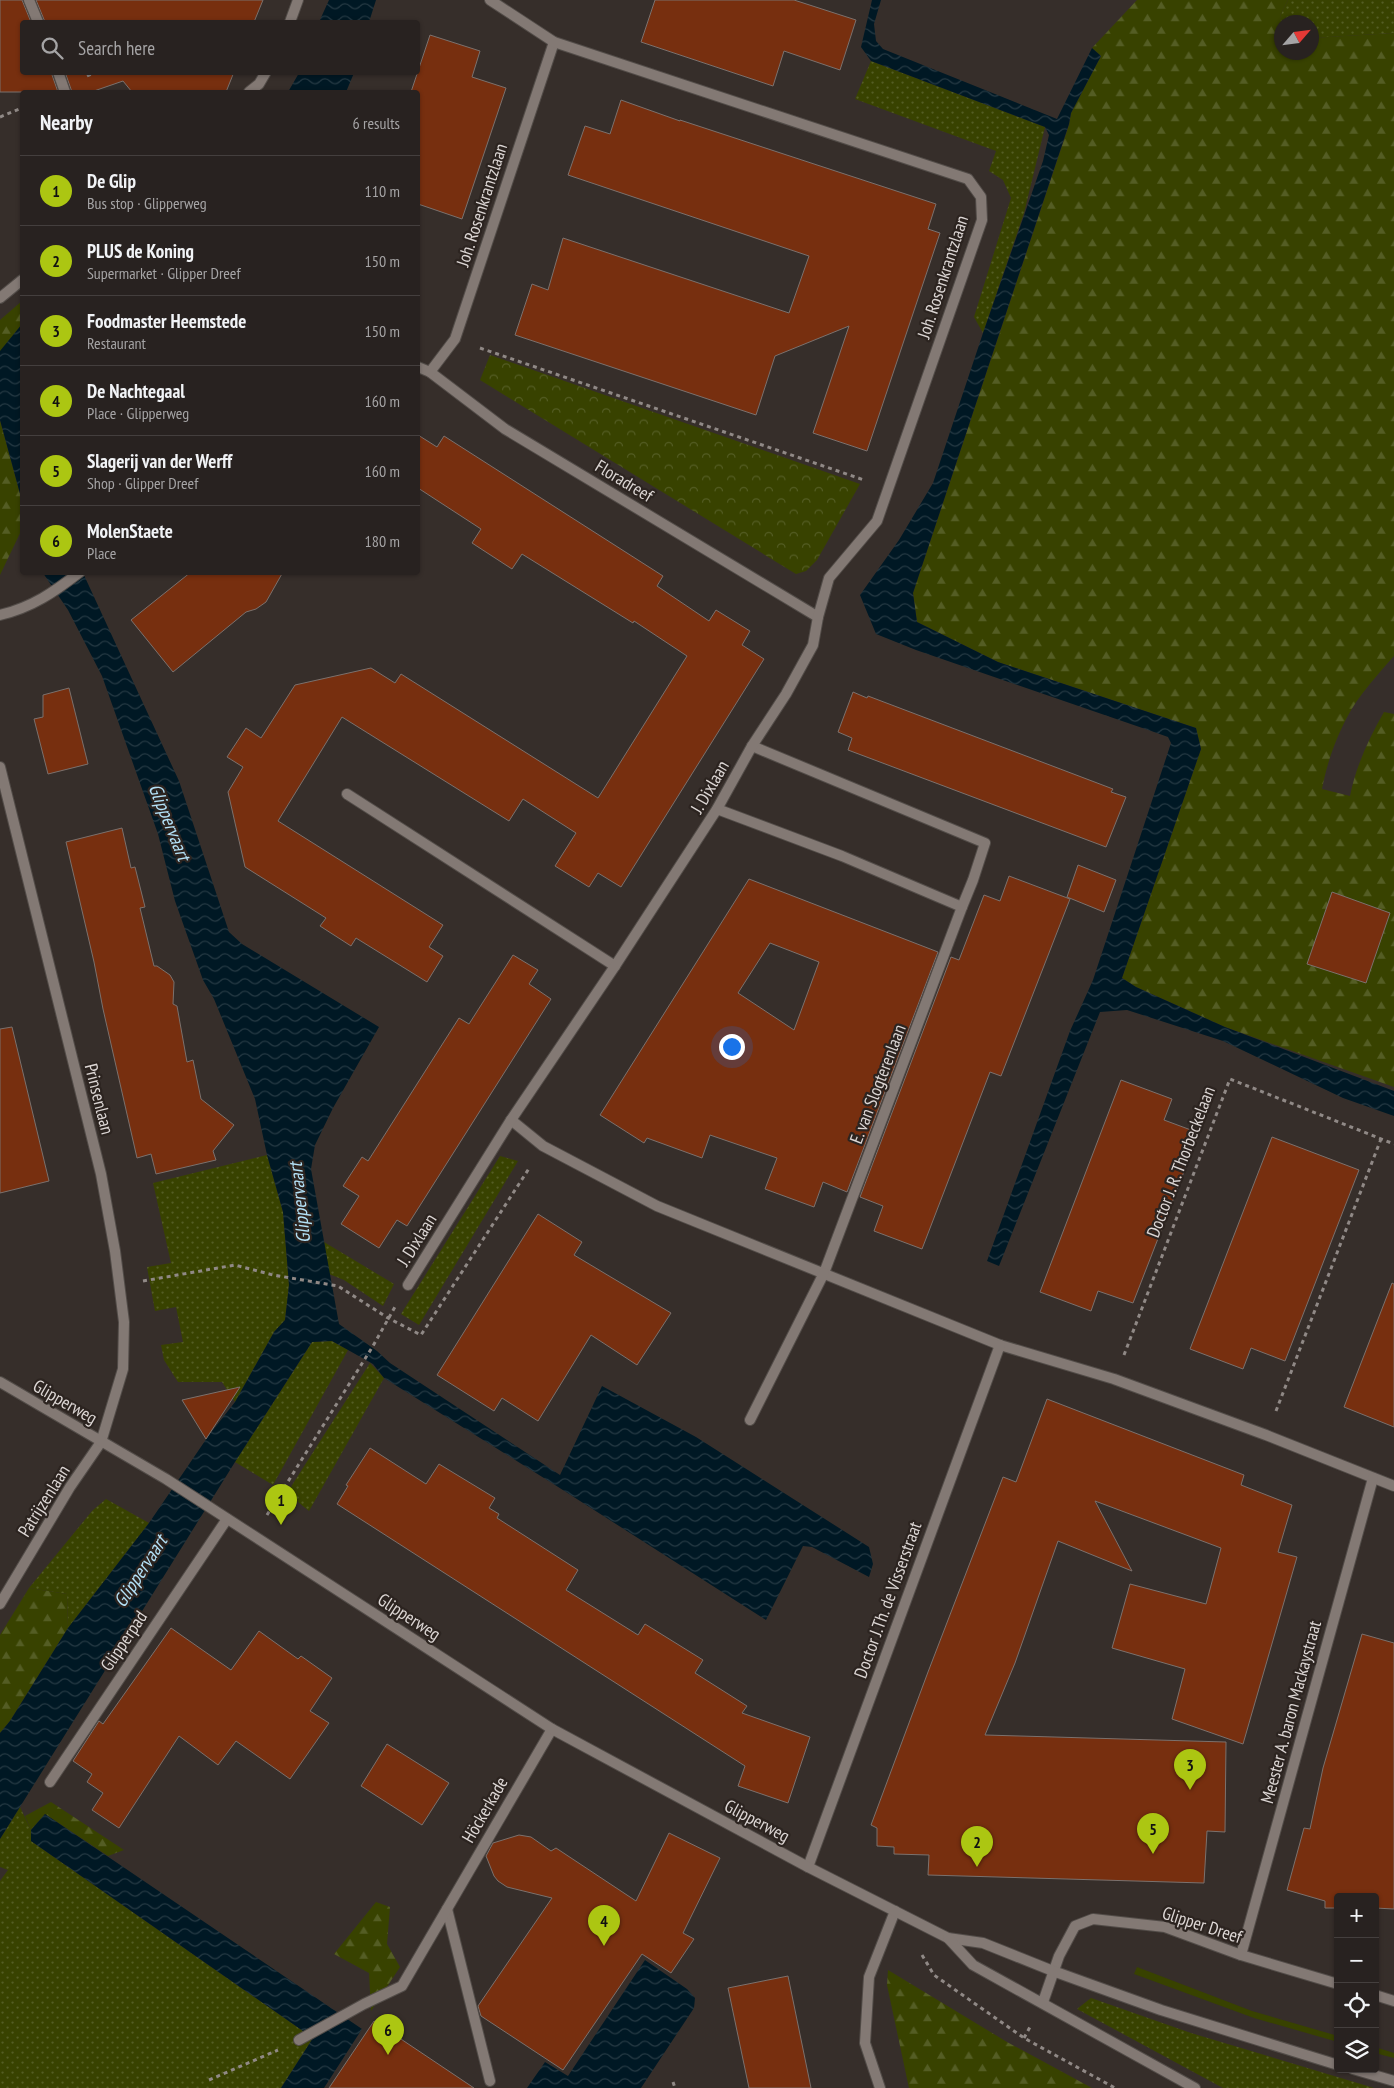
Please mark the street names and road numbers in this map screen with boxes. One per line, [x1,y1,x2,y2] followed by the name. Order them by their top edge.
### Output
[451,140,512,270] street label: Joh. Rosenkrantzlaan
[912,212,973,342] street label: Joh. Rosenkrantzlaan
[591,454,659,508] street label: Floradreef
[685,756,734,818] street label: J. Dixlaan
[844,1021,911,1147] street label: E. van Slogterenlaan
[80,1061,119,1137] street label: Prinsenlaan
[1141,1083,1220,1241] street label: Doctor J. R. Thorbeckelaan
[391,1209,442,1271] street label: J. Dixlaan
[29,1374,102,1429] street label: Glipperweg
[12,1460,75,1541] street label: Patrijzenlaan
[849,1518,927,1681] street label: Doctor J.Th. de Visserstraat
[373,1588,445,1645] street label: Glipperweg
[95,1606,152,1675] street label: Glipperpad
[1255,1618,1326,1806] street label: Meester A. baron Mackaystraat
[457,1773,513,1847] street label: Höckerkade
[721,1794,794,1847] street label: Glipperweg
[1159,1901,1246,1949] street label: Glipper Dreef

